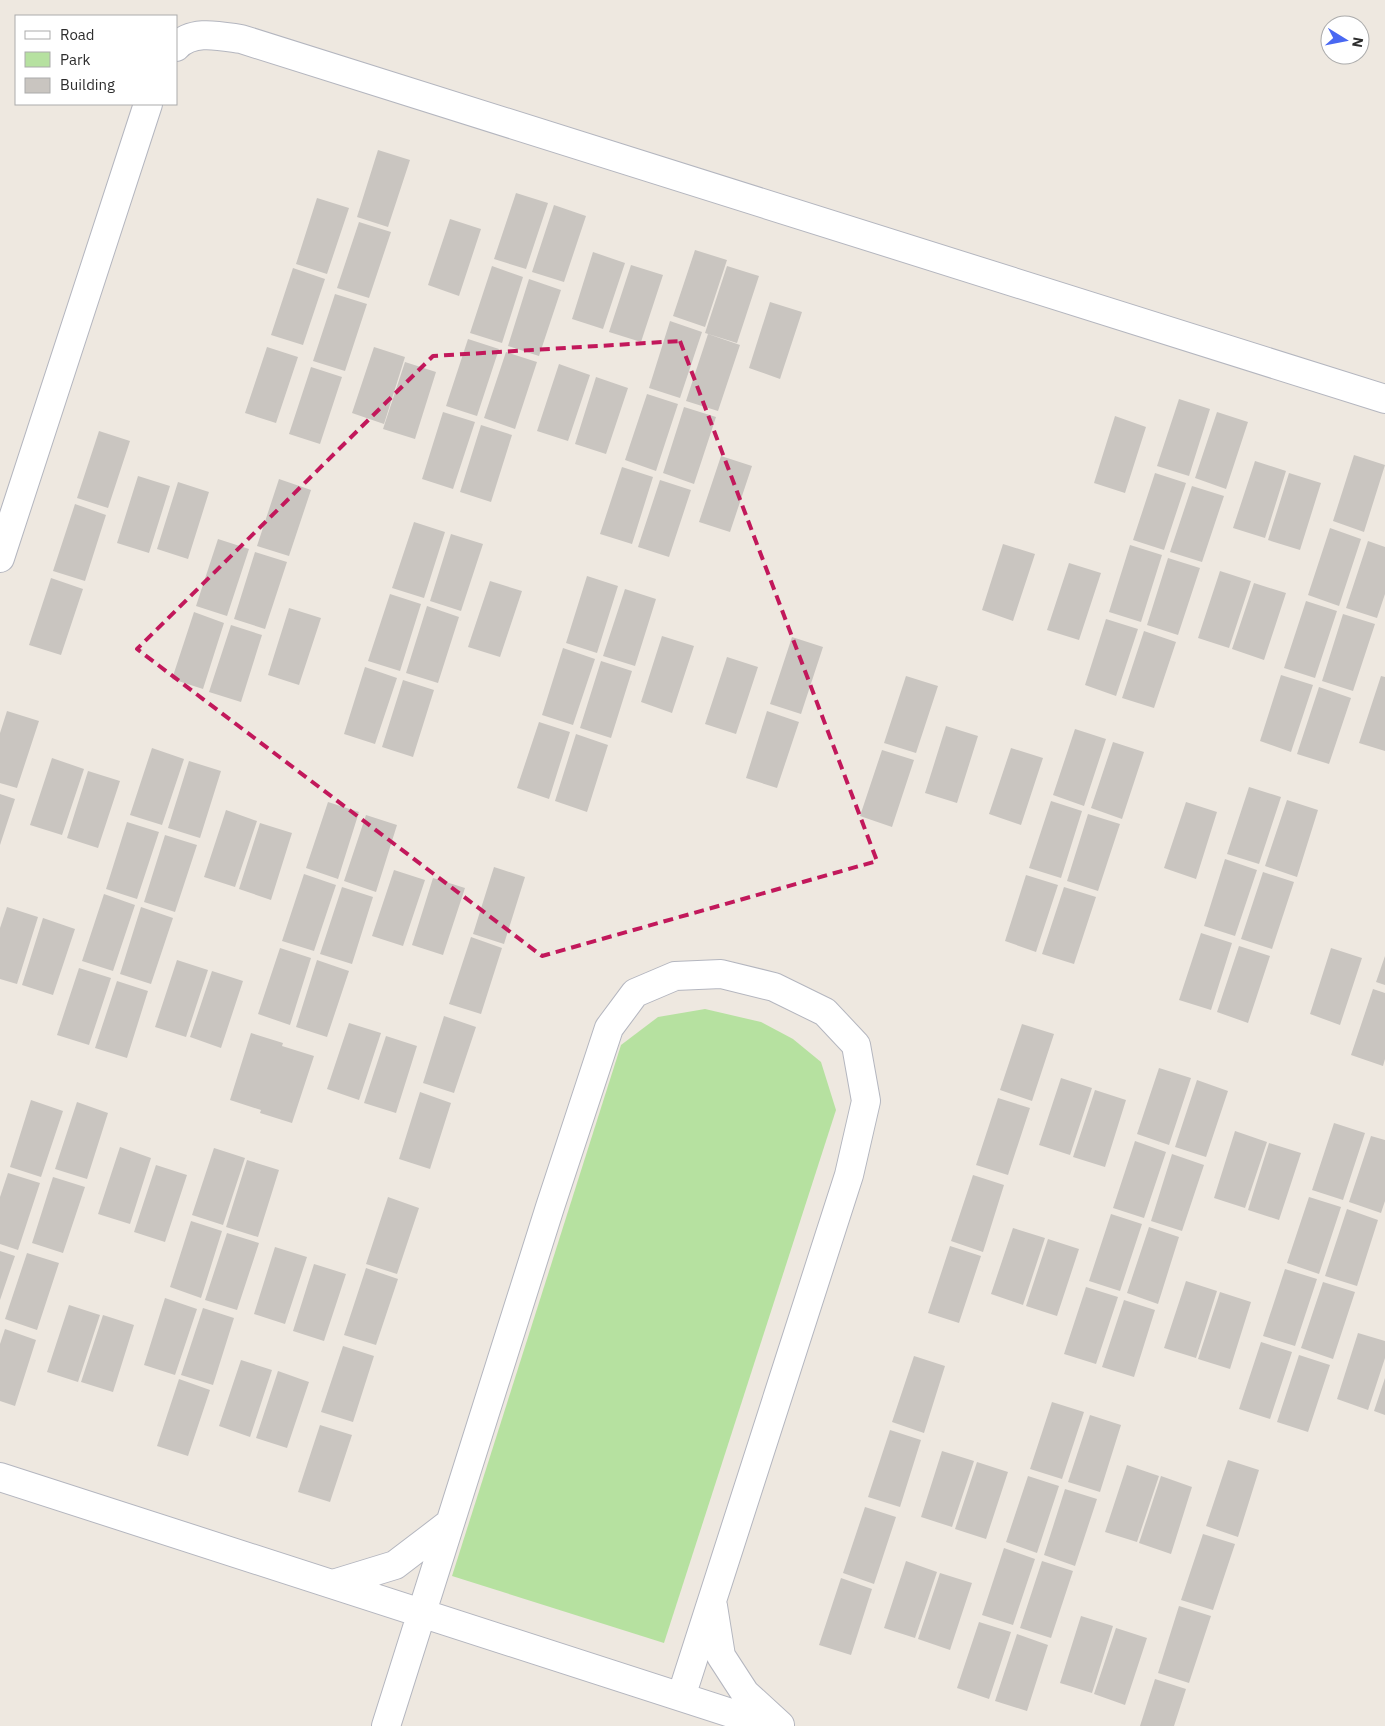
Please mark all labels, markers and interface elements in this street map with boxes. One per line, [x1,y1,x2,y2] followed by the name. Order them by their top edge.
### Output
[15,15,178,105] legend
[1320,15,1370,65] north arrow
[60,25,95,44] text: Road
[1348,36,1368,49] text: N
[60,50,90,69] text: Park
[60,75,115,94] text: Building

